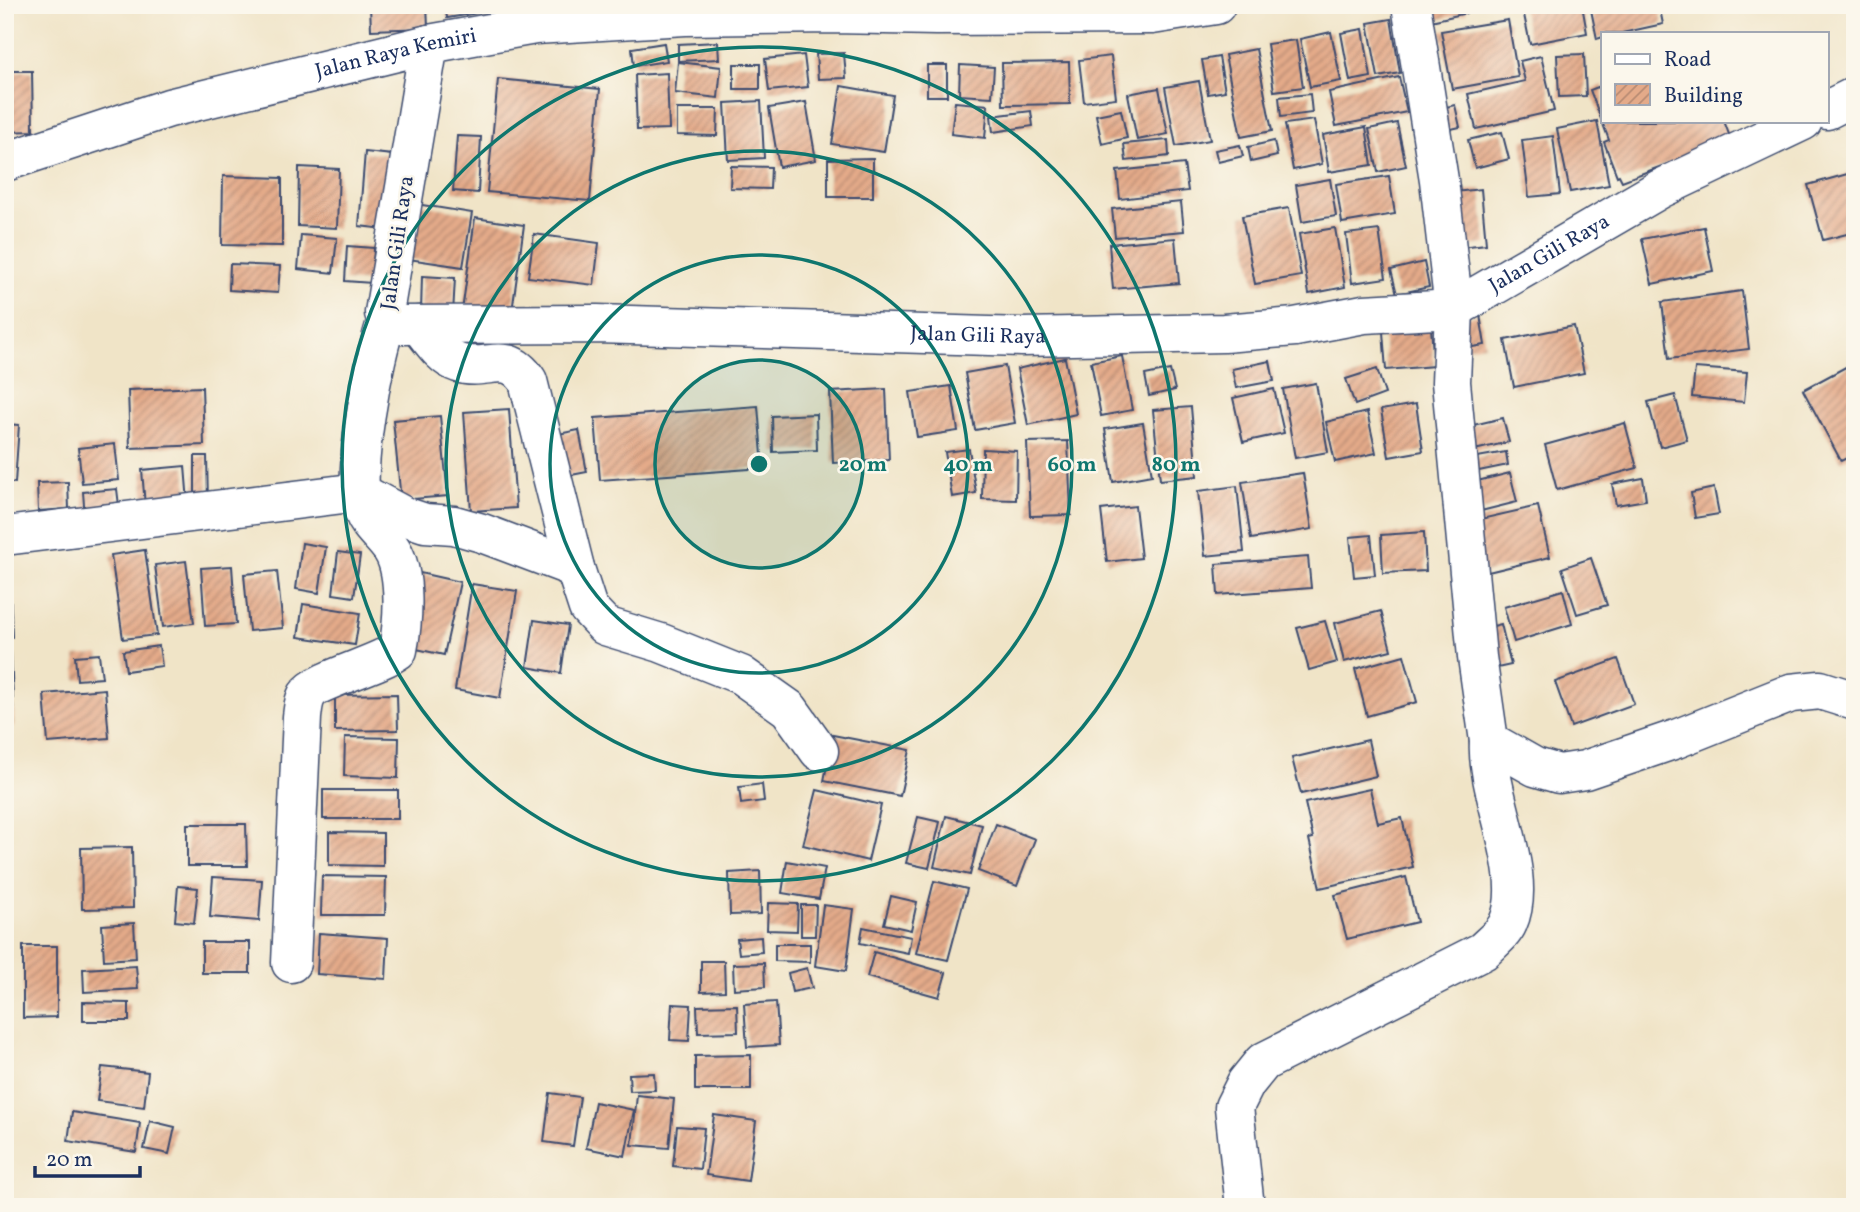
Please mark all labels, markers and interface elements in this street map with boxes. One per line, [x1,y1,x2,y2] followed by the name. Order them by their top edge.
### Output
[312,21,479,86] street label: Jalan Raya Kemiri
[1601,32,1828,122] legend
[1664,46,1711,75] text: Road
[1664,82,1743,111] text: Building
[374,174,422,312] street label: Jalan Gili Raya
[1483,207,1615,300] street label: Jalan Gili Raya
[910,319,1046,352] street label: Jalan Gili Raya
[839,451,887,480] text: 20 m
[943,451,993,480] text: 40 m
[1048,451,1096,480] text: 60 m
[1152,451,1200,480] text: 80 m
[747,452,771,476] centre of rings
[35,1135,140,1179] scale bar
[46,1146,92,1175] text: 20 m

